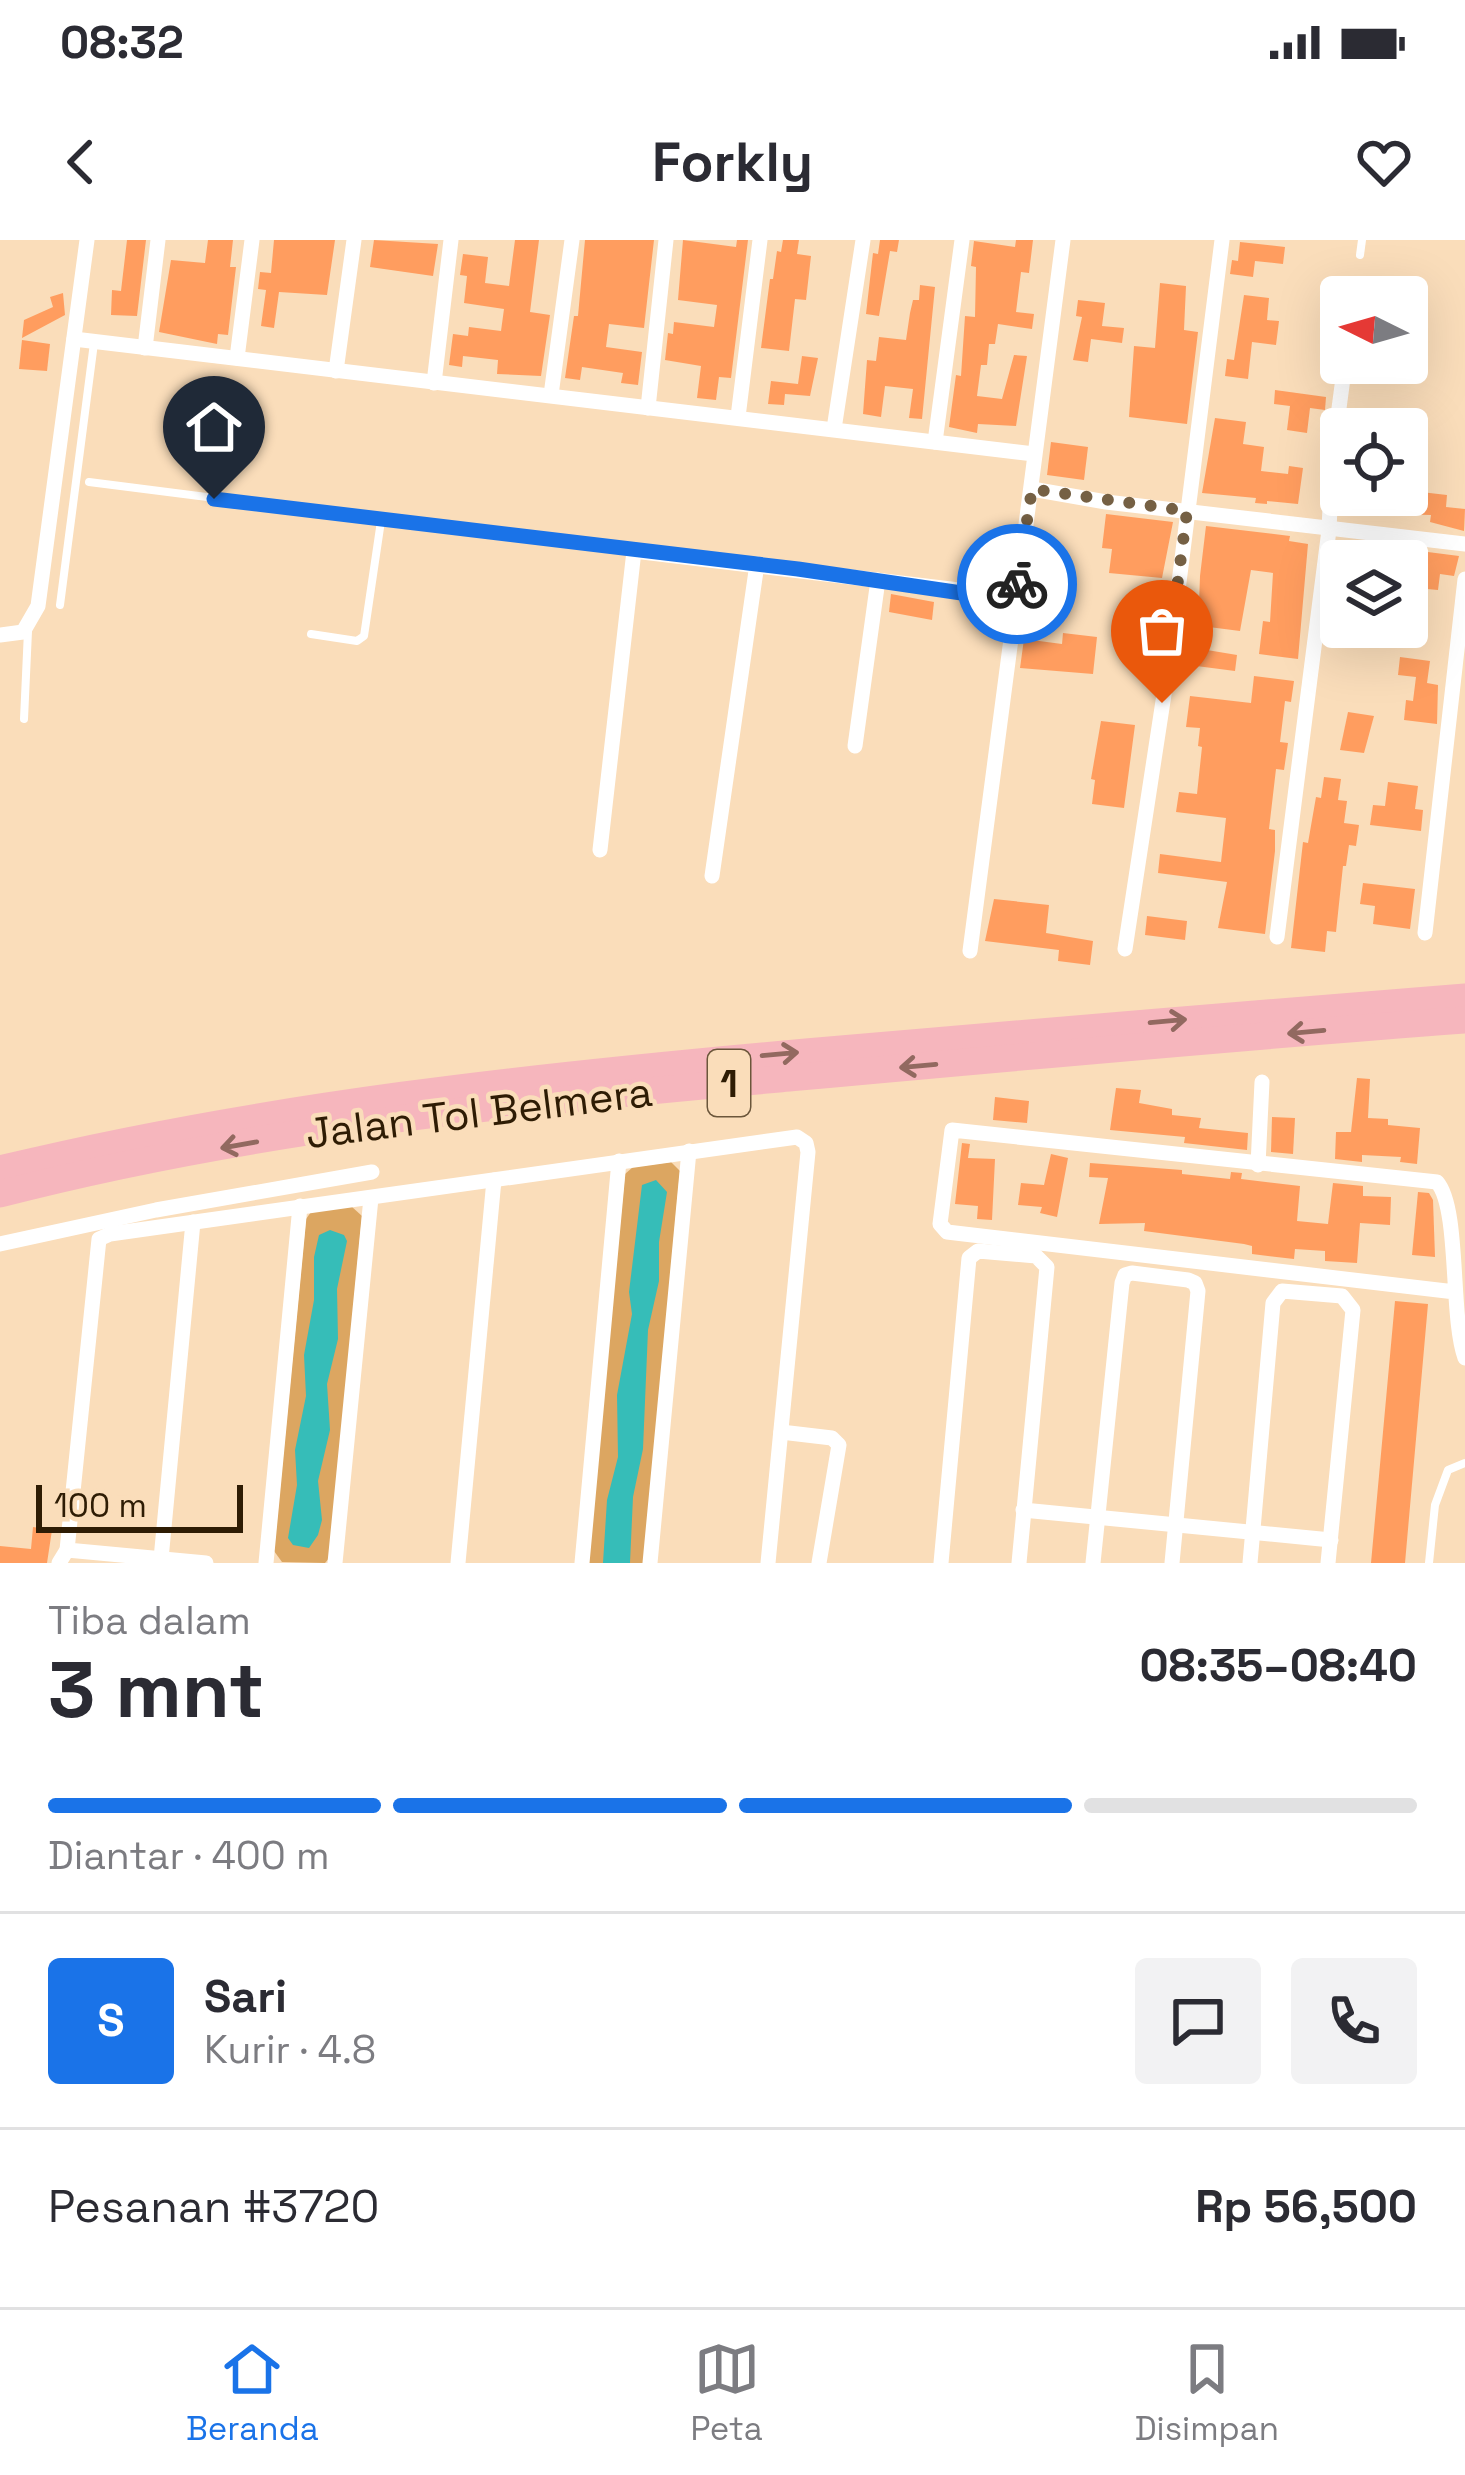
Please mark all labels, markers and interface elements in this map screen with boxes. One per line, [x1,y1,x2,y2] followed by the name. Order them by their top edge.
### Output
[60,14,184,71] text: 08:32
[652,128,813,197] text: Forkly
[48,129,114,195] icon: back
[1351,129,1417,195] icon: heart
[1320,276,1428,384] north arrow
[1320,276,1428,648] map controls
[163,376,265,499] pin
[181,394,247,460] icon: home
[1320,408,1428,516] button: locate
[957,524,1077,644] courier
[1320,540,1428,648] button: layers
[984,551,1050,617] icon: bike
[1111,580,1213,703] pin
[1129,598,1195,664] icon: bag
[1148,1009,1187,1032] one-way arrow
[1288,1021,1327,1044] one-way arrow
[760,1042,799,1065] one-way arrow
[708,1050,750,1116] road number: 1
[899,1055,938,1078] one-way arrow
[303,1065,655,1160] street label: Jalan Tol Belmera
[220,1134,259,1157] one-way arrow
[36,1479,243,1532] scale bar
[54,1485,147,1527] text: 100 m
[48,1596,251,1645] text: Tiba dalam
[1139,1637,1417,1694] text: 08:35–08:40
[48,1640,264,1740] text: 3 mnt
[48,1831,329,1880] text: Diantar · 400 m
[1135,1958,1261,2084] button: chat
[1291,1958,1417,2084] button: phone
[204,1968,287,2025] text: Sari
[97,1992,125,2049] text: S
[204,2025,376,2074] text: Kurir · 4.8
[48,2178,379,2235] text: Pesanan #3720
[1195,2178,1417,2235] text: Rp 56,500
[186,2336,319,2450] tab: Beranda
[691,2336,763,2450] tab: Peta
[1135,2336,1279,2450] tab: Disimpan

